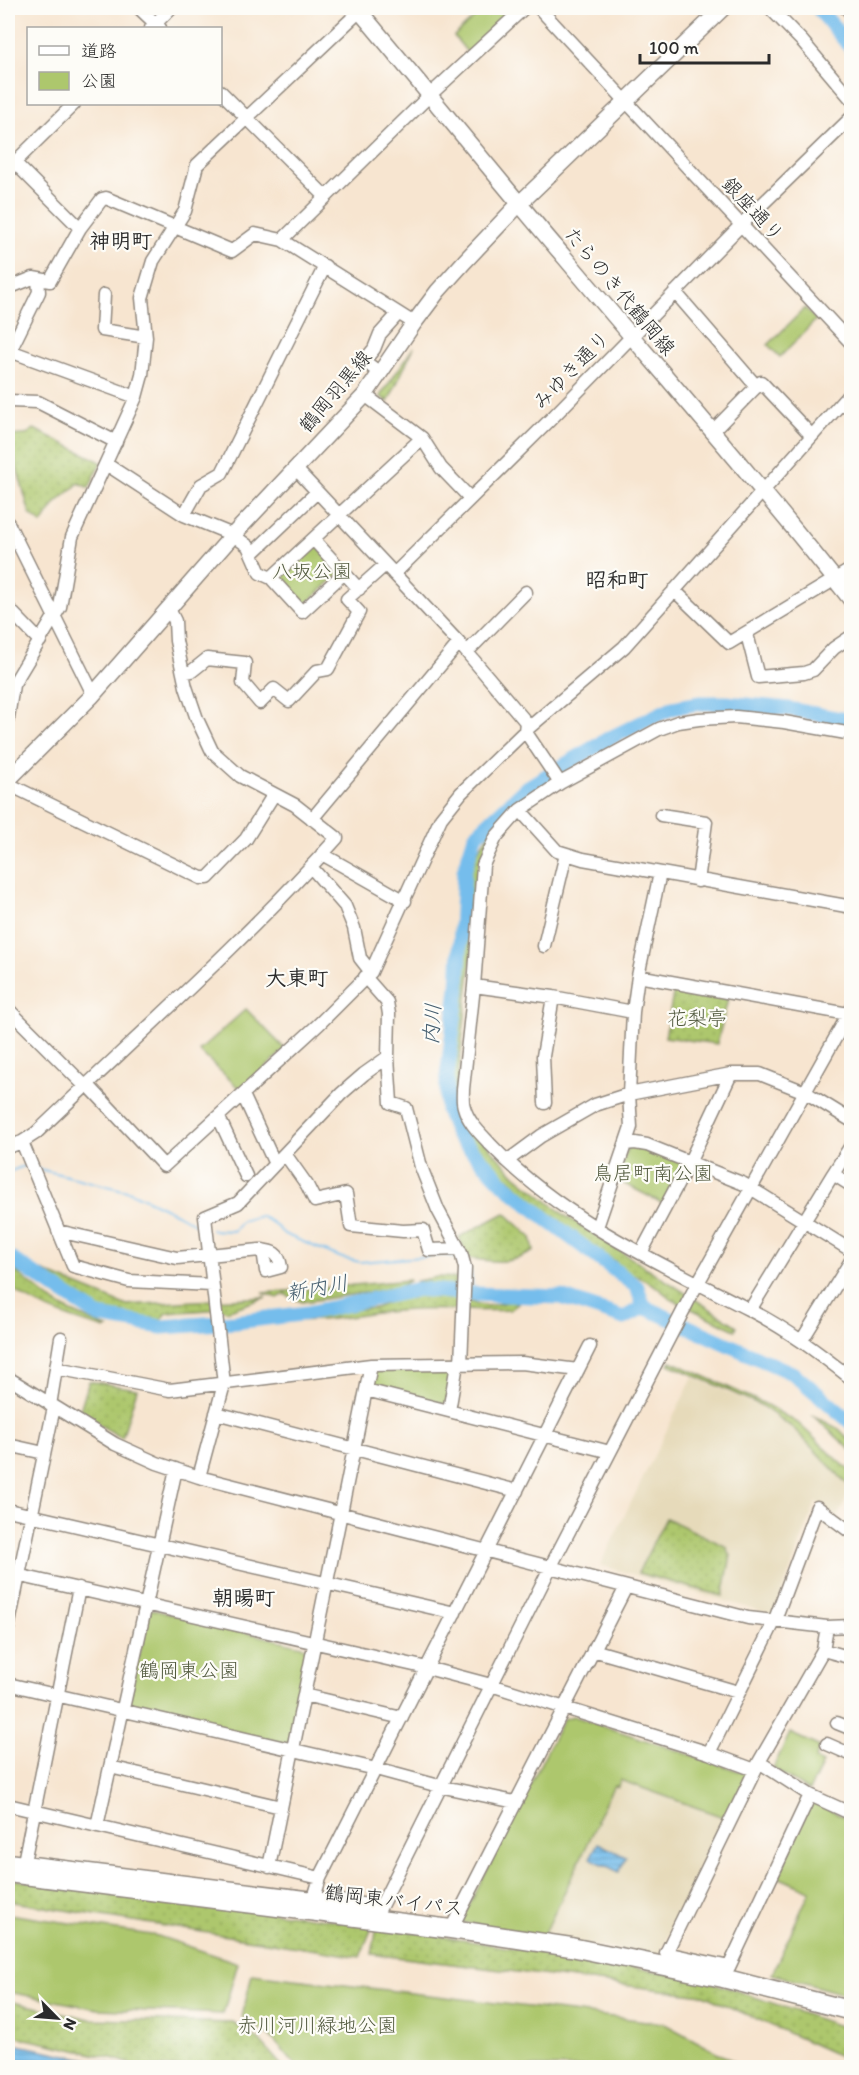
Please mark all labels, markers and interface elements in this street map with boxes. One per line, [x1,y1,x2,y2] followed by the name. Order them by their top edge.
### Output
[27,27,222,105] legend
[640,27,769,65] scale bar
[649,37,699,59] text: 100 m
[81,40,117,62] text: 道路
[81,70,117,92] text: 公園
[717,172,789,246] street label: 銀座通り
[559,222,681,360] street label: たらのき代鶴岡線
[90,228,153,253] district label: 神明町
[528,326,614,414] street label: みゆき通り
[294,345,376,437] street label: 鶴岡羽黒線
[272,559,352,583] park label: 八坂公園
[586,567,649,592] district label: 昭和町
[266,965,329,990] district label: 大東町
[418,1002,445,1046] water label: 内川
[667,1006,727,1030] park label: 花梨亭
[593,1161,713,1185] park label: 鳥居町南公園
[284,1270,350,1305] water label: 新内川
[213,1585,276,1610] district label: 朝暘町
[139,1658,239,1682] park label: 鶴岡東公園
[323,1880,465,1920] street label: 鶴岡東バイパス
[27,1988,87,2048] north arrow
[237,2013,397,2037] park label: 赤川河川緑地公園
[59,2015,81,2033] text: N

